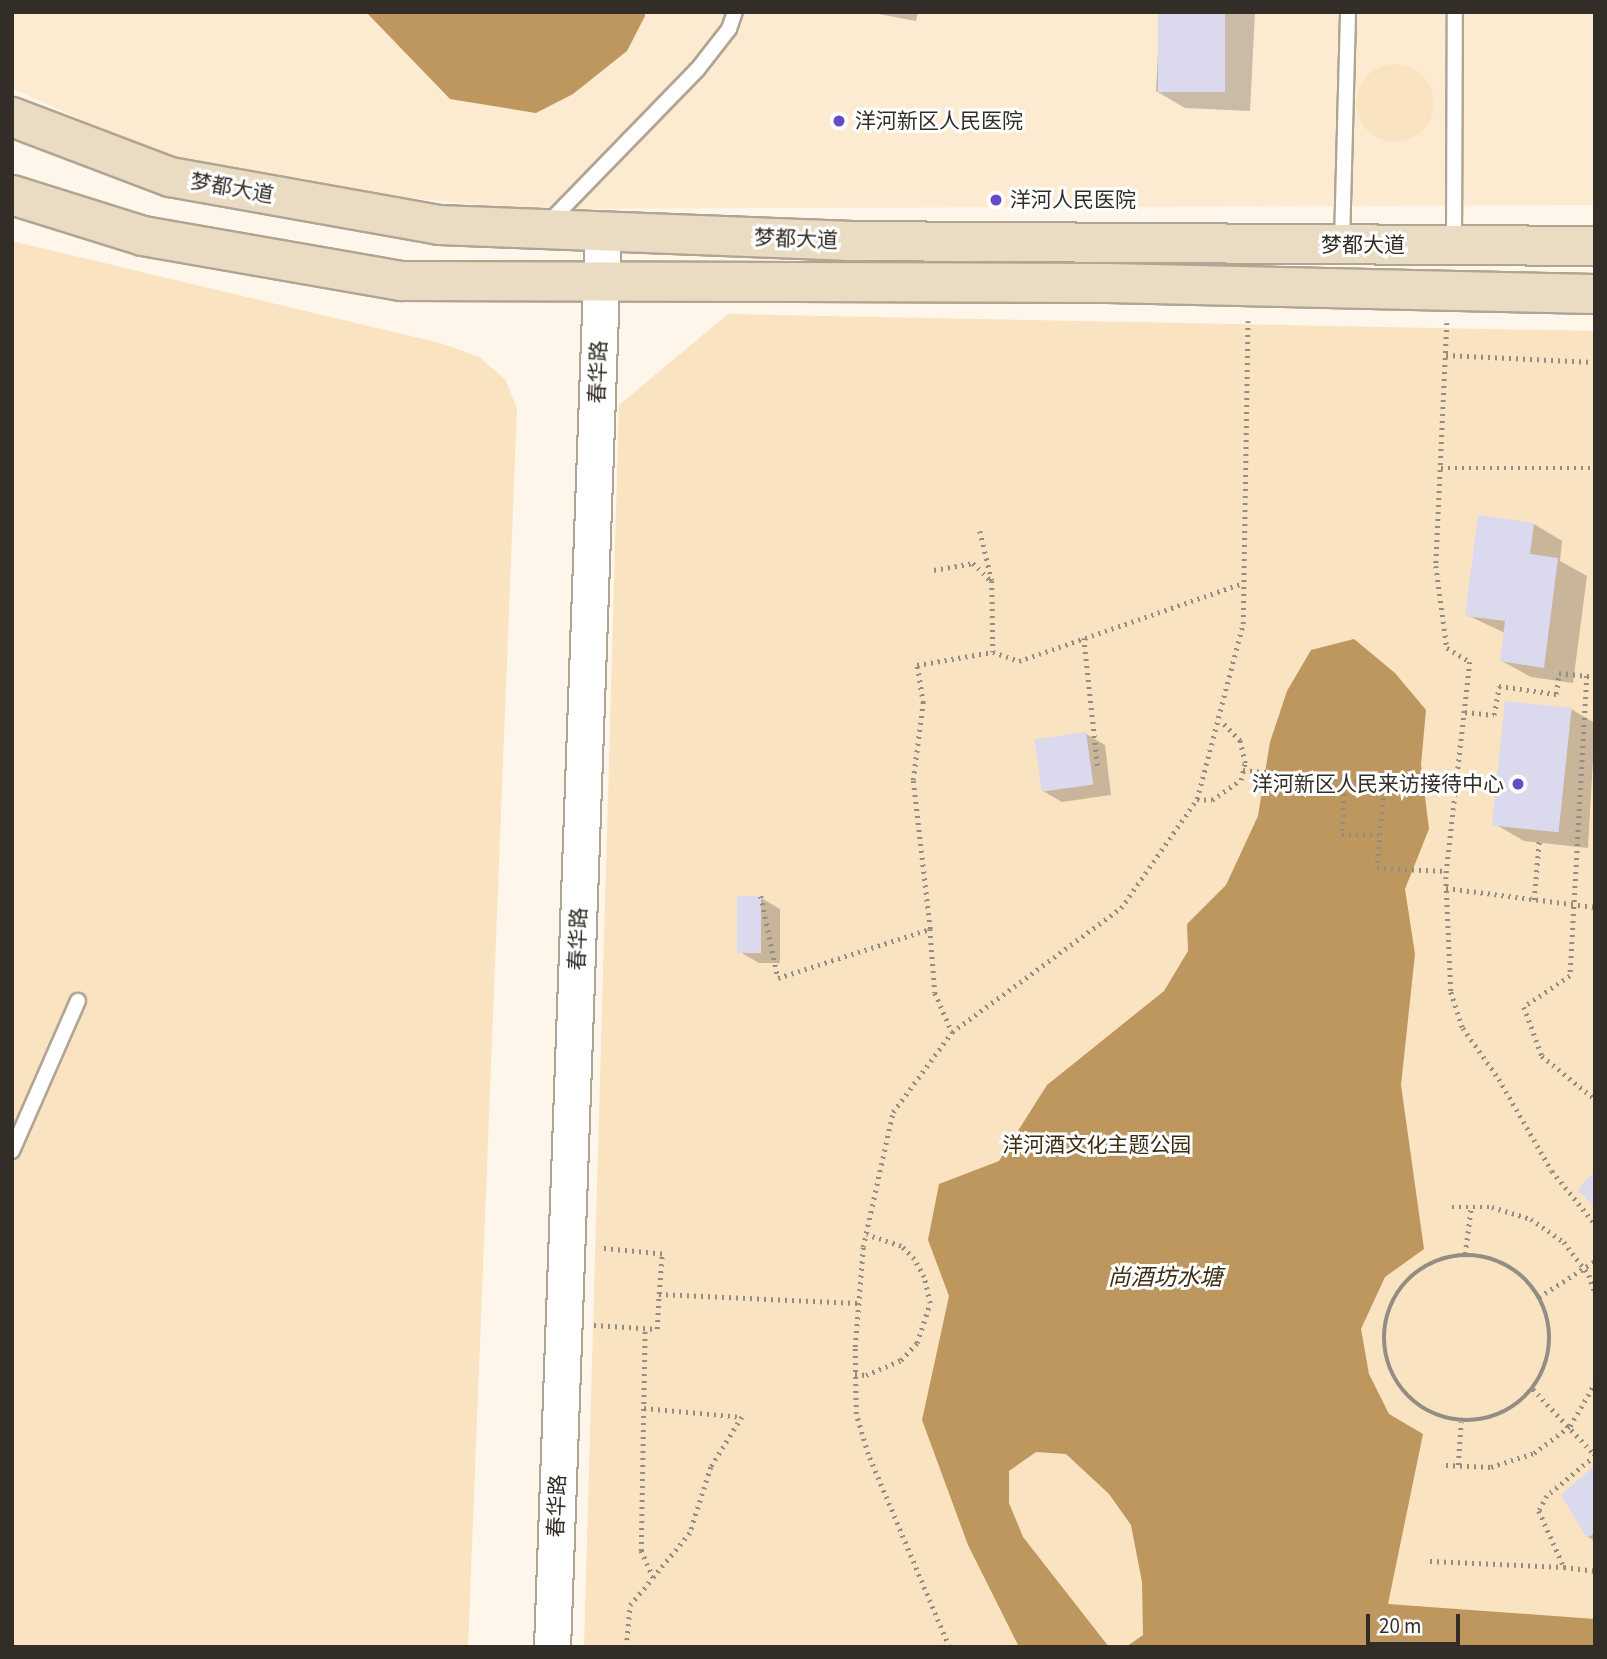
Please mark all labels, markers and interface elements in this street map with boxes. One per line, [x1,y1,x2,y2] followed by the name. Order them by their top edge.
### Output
[855,108,1023,134] place label: 洋河新区人民医院
[829,111,849,131] marker: 洋河新区人民医院
[188,168,276,208] street label: 梦都大道
[1010,187,1136,213] place label: 洋河人民医院
[988,192,1004,208] marker: 洋河人民医院
[754,225,838,253] street label: 梦都大道
[1321,232,1405,258] street label: 梦都大道
[584,340,612,404] street label: 春华路
[1252,771,1504,797] place label: 洋河新区人民来访接待中心
[1510,776,1526,792] marker: 洋河新区人民来访接待中心
[564,907,592,971] street label: 春华路
[1003,1132,1191,1158] park label: 洋河酒文化主题公园
[1108,1264,1222,1292] water label: 尚酒坊水塘
[543,1474,571,1538] street label: 春华路
[1369,1600,1464,1644] scale bar
[1379,1611,1421,1641] text: 20 m

